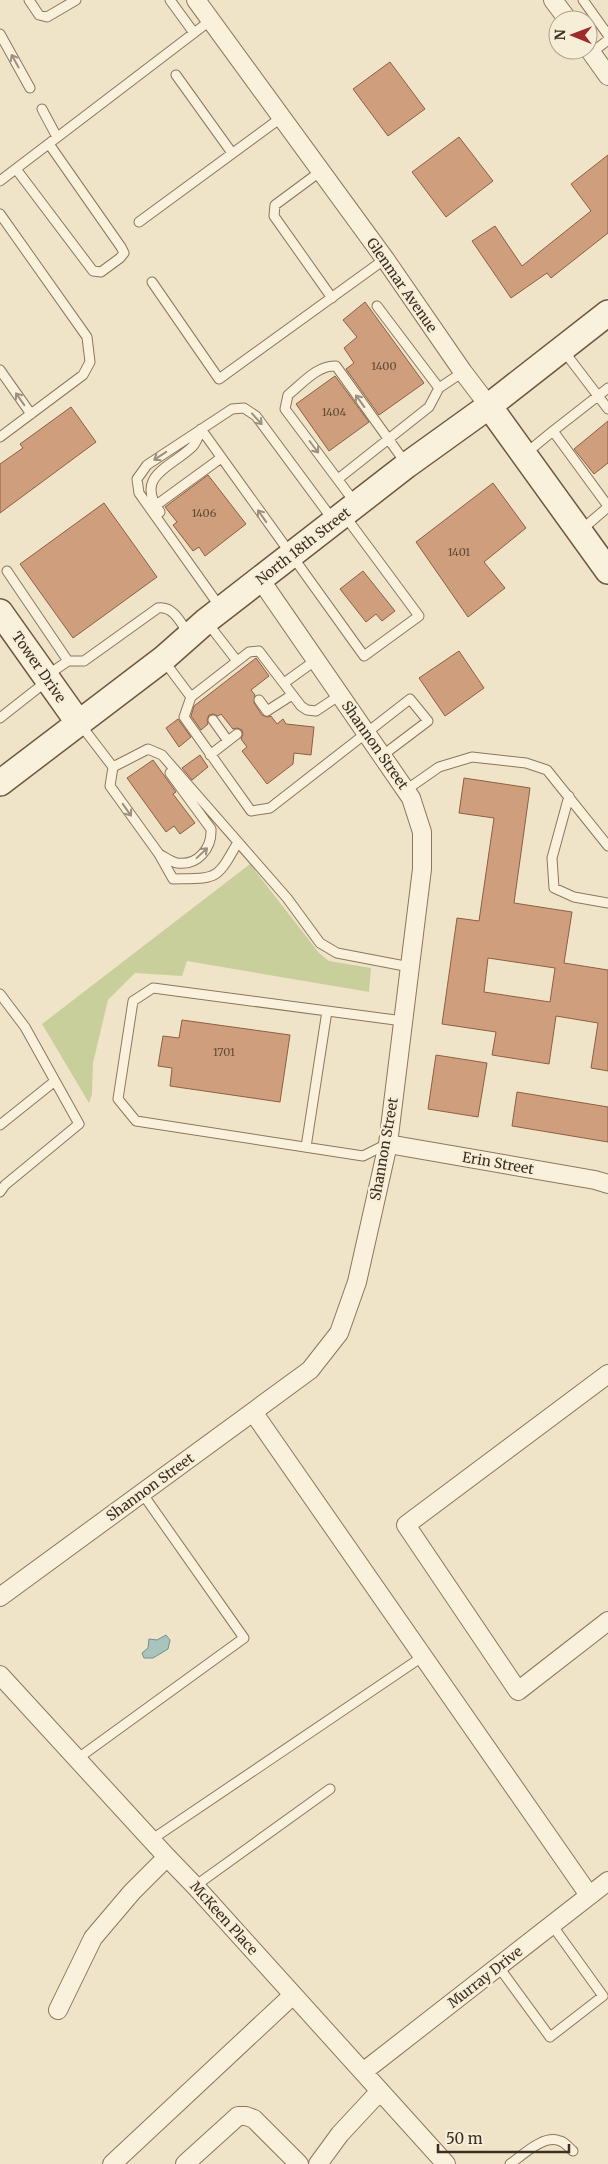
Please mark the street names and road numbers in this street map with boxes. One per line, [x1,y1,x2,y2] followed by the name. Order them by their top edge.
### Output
[363,234,441,336] street label: Glenmar Avenue
[252,503,354,589] street label: North 18th Street
[8,628,70,706] street label: Tower Drive
[338,697,413,793] street label: Shannon Street
[366,1096,402,1202] street label: Shannon Street
[461,1148,536,1178] street label: Erin Street
[103,1449,198,1525] street label: Shannon Street
[186,1878,262,1958] street label: McKeen Place
[444,1942,526,2012] street label: Murray Drive

